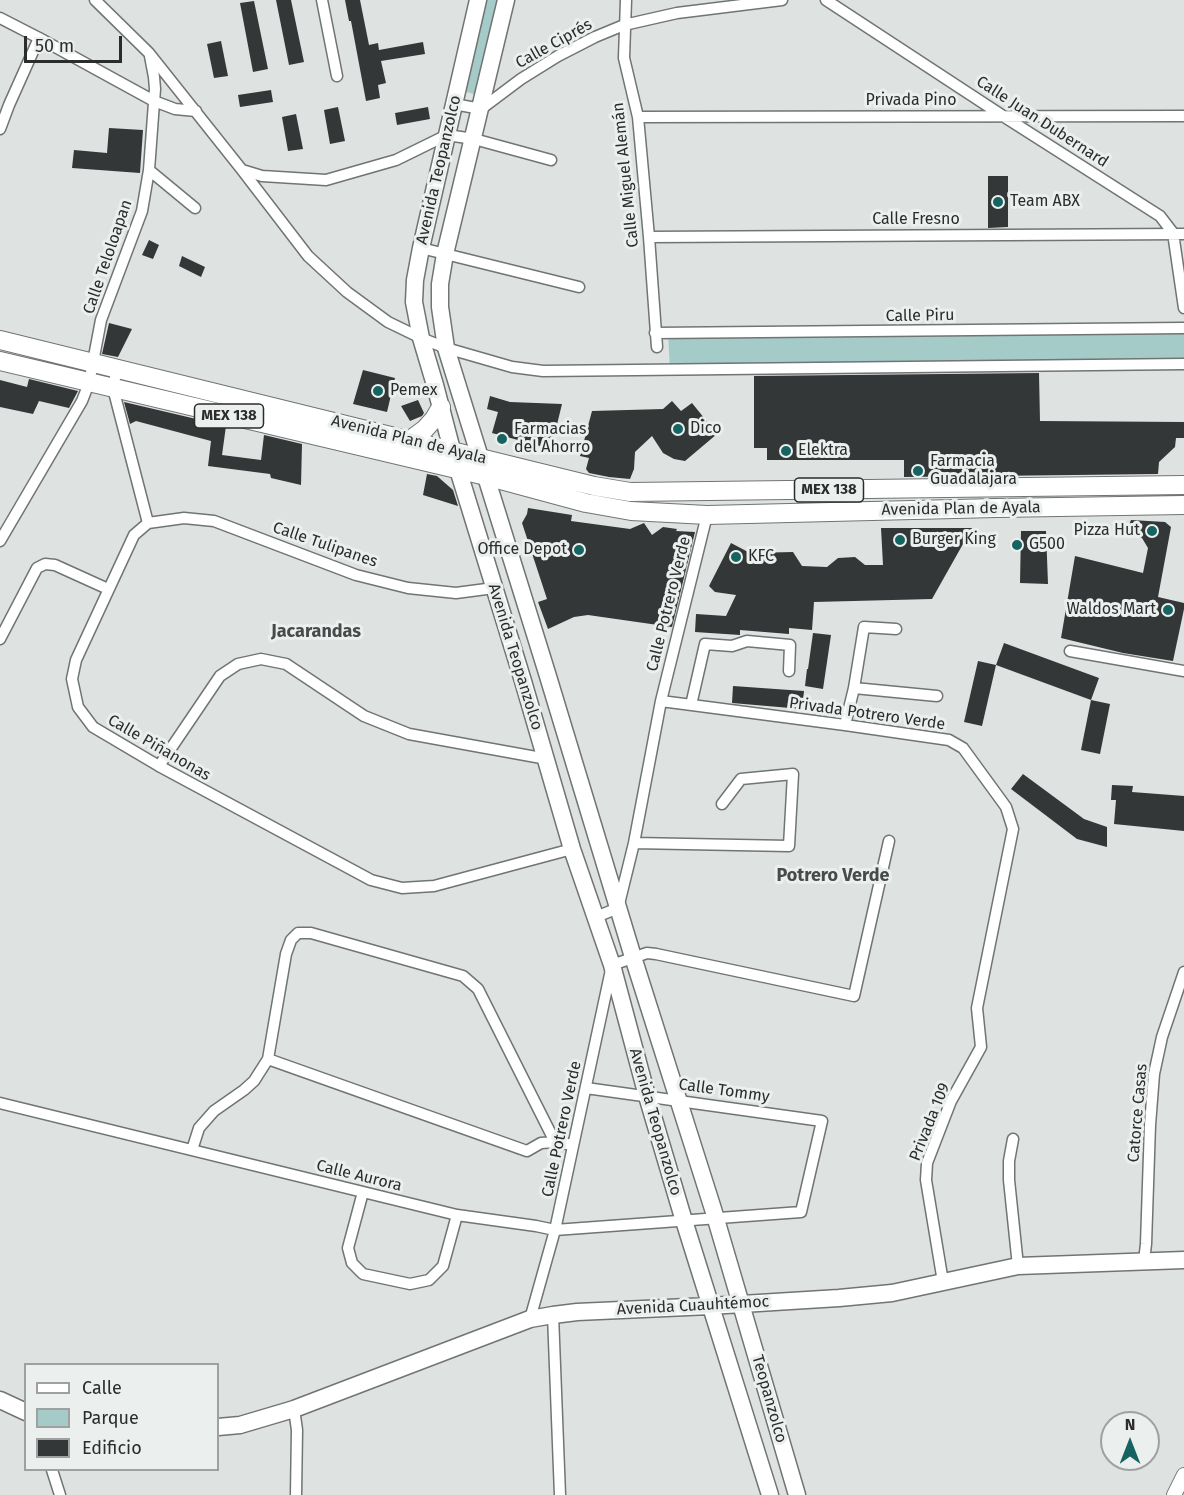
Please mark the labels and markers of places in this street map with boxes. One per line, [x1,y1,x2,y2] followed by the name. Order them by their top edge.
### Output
[1010,192,1080,212] place label: Team ABX
[991,195,1005,209] marker: Team ABX
[390,381,438,401] place label: Pemex
[371,384,385,398] marker: Pemex
[690,419,721,439] place label: Dico
[514,420,590,458] place label: Farmacias del Ahorro
[671,422,685,436] marker: Dico
[495,432,509,446] marker: Farmacias del Ahorro
[798,441,848,461] place label: Elektra
[779,444,793,458] marker: Elektra
[930,452,1017,490] place label: Farmacia Guadalajara
[911,464,925,478] marker: Farmacia Guadalajara
[1074,521,1140,541] place label: Pizza Hut
[1145,524,1159,538] marker: Pizza Hut
[912,530,996,550] place label: Burger King
[893,533,907,547] marker: Burger King
[1029,535,1065,555] place label: G500
[1010,538,1024,552] marker: G500
[477,540,567,560] place label: Office Depot
[572,543,586,557] marker: Office Depot
[748,547,774,567] place label: KFC
[729,550,743,564] marker: KFC
[1066,600,1156,620] place label: Waldos Mart
[1161,603,1175,617] marker: Waldos Mart

